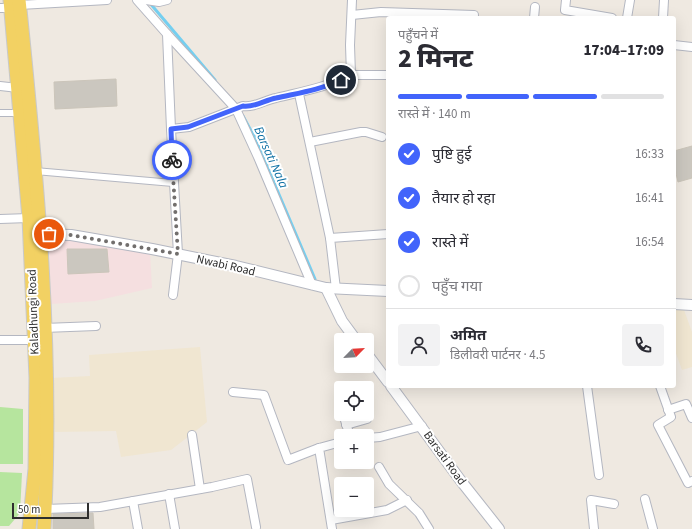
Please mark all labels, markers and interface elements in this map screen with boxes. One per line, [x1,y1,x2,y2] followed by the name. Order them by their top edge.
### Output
[398,26,438,44] text: पहुँचने में
[398,40,473,77] text: 2 मिनट
[583,40,664,61] text: 17:04–17:09
[324,63,358,97] pin
[330,69,352,91] icon: home
[398,105,471,123] text: रास्ते में · 140 m
[249,124,293,191] water label: Barsati Nala
[152,140,192,180] courier
[398,143,420,165] icon: check
[432,144,472,165] text: पुष्टि हुई
[635,145,664,163] text: 16:33
[161,149,183,171] icon: bike
[398,187,420,209] icon: check
[432,188,495,209] text: तैयार हो रहा
[635,189,664,207] text: 16:41
[32,217,66,251] pin
[38,223,60,245] icon: bag
[398,231,420,253] icon: check
[432,232,468,253] text: रास्ते में
[635,233,664,251] text: 16:54
[195,250,257,281] street label: Nwabi Road
[24,269,43,355] street label: Kaladhungi Road
[432,276,482,297] text: पहुँच गया
[398,324,440,366] button: person
[622,324,664,366] button: phone
[450,325,486,346] text: अमित
[334,333,374,373] north arrow
[334,333,374,517] map controls
[450,346,545,364] text: डिलीवरी पार्टनर · 4.5
[334,381,374,421] button: locate
[419,428,470,489] street label: Barsati Road
[334,429,374,469] button: +
[334,477,374,517] button: −
[12,501,89,520] scale bar
[18,502,40,517] text: 50 m

